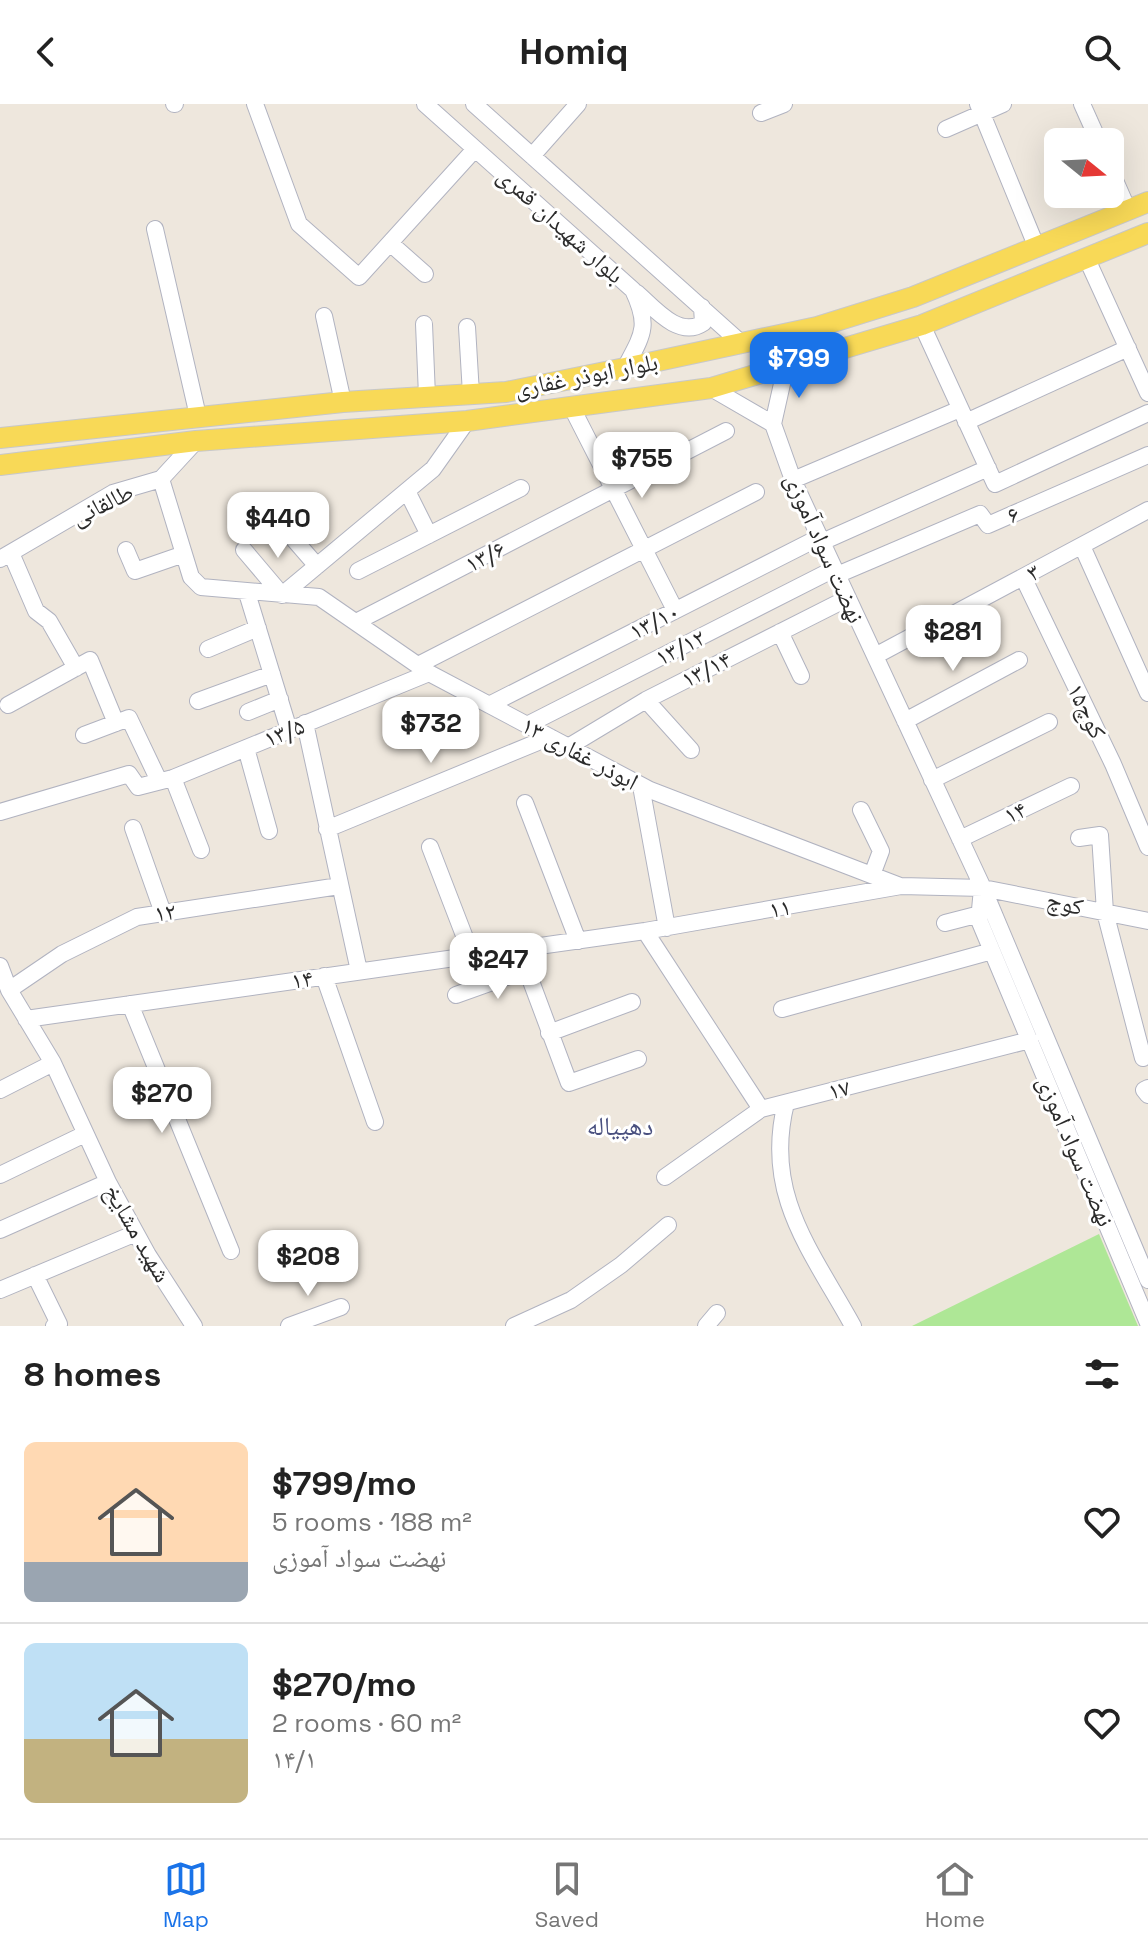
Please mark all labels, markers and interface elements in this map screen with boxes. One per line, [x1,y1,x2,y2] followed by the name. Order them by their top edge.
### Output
[520,29,628,75] text: Homiq
[24,30,68,74] icon: back
[1080,30,1124,74] icon: search
[1044,128,1124,208] north arrow
[1044,128,1124,208] map controls
[491,160,631,290] street label: بلوار شهیدان قمری
[752,332,846,400] pin: $799
[768,341,830,375] text: $799
[512,346,660,404] street label: بلوار ابوذر غفاری
[595,432,689,500] pin: $755
[611,441,673,475] text: $755
[778,468,872,628] street label: نهضت سواد آموزی
[66,476,138,532] street label: طالقانی
[231,492,325,560] pin: $440
[1002,498,1024,530] street label: ۶
[245,501,311,535] text: $440
[460,533,510,579] street label: ۱۳/۶
[1021,556,1045,588] street label: ۳
[624,595,684,647] street label: ۱۳/۱۰
[906,605,1000,673] pin: $281
[924,614,982,648] text: $281
[650,621,710,673] street label: ۱۳/۱۲
[676,643,736,695] street label: ۱۳/۱۴
[1060,678,1114,744] street label: ۱۵کوچ
[384,697,478,765] pin: $732
[400,706,462,740] text: $732
[516,709,644,797] street label: ۱۳ ابوذر غفاری
[259,710,309,754] street label: ۱۳/۵
[999,793,1031,831] street label: ۱۴
[1044,884,1086,922] street label: کوچ
[767,891,793,925] street label: ۱۱
[152,895,178,929] street label: ۱۲
[451,933,545,1001] pin: $247
[468,942,528,976] text: $247
[289,962,315,996] street label: ۱۴
[115,1067,209,1135] pin: $270
[825,1071,853,1107] street label: ۱۷
[1030,1071,1122,1231] street label: نهضت سواد آموزی
[131,1076,193,1110] text: $270
[587,1109,653,1143] district label: دهپیاله
[98,1178,178,1288] street label: شهید مشایخ
[261,1230,355,1298] pin: $208
[276,1239,340,1273] text: $208
[1080,1352,1124,1396] icon: filters
[24,1353,161,1396] text: 8 homes
[272,1462,417,1505] text: $799/mo
[88,1474,184,1570] icon: home
[1080,1500,1124,1544] icon: heart
[272,1505,472,1539] text: 5 rooms · 188 m²
[272,1541,446,1575] text: نهضت سواد آموزی
[272,1663,416,1706] text: $270/mo
[88,1675,184,1771] icon: home
[1080,1701,1124,1745] icon: heart
[272,1706,461,1740] text: 2 rooms · 60 m²
[272,1742,317,1776] text: ۱۴/۱
[163,1857,209,1933] tab: Map
[535,1857,599,1933] tab: Saved
[925,1857,985,1933] tab: Home

